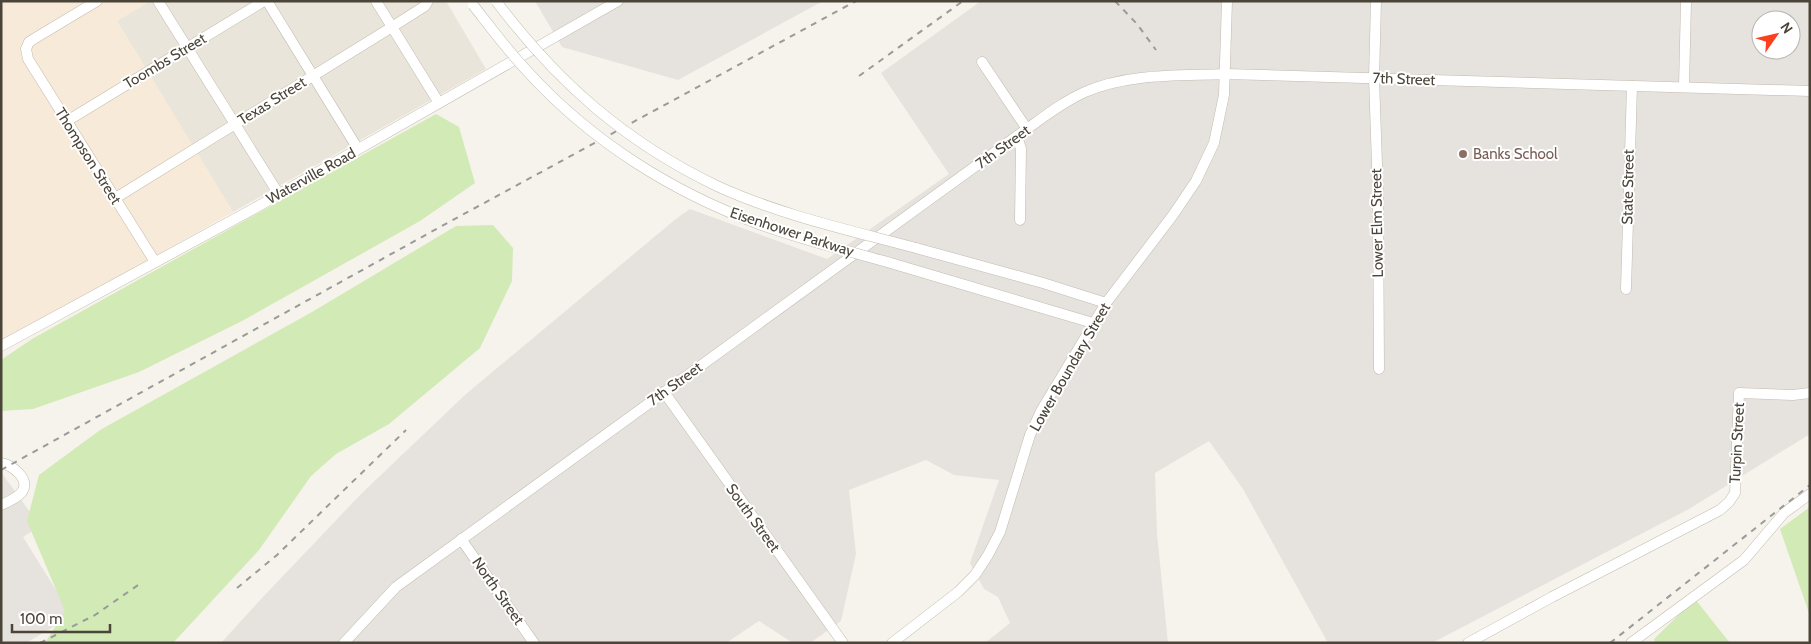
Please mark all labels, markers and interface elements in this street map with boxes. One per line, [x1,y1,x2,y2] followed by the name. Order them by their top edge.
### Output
[1751,10,1801,60] north arrow
[1777,19,1797,37] text: N
[121,29,209,93] street label: Toombs Street
[1372,69,1436,89] street label: 7th Street
[235,73,309,129] street label: Texas Street
[51,104,125,208] street label: Thompson Street
[972,121,1034,173] street label: 7th Street
[263,144,359,208] street label: Waterville Road
[1473,145,1558,163] place label: Banks School
[1457,148,1469,160] marker: Banks School
[1618,149,1638,225] street label: State Street
[1367,168,1387,278] street label: Lower Elm Street
[728,203,857,261] street label: Eisenhower Parkway
[1026,300,1114,434] street label: Lower Boundary Street
[644,358,706,410] street label: 7th Street
[1726,402,1748,484] street label: Turpin Street
[722,480,784,556] street label: South Street
[468,554,528,628] street label: North Street
[12,602,110,634] scale bar
[20,610,62,628] text: 100 m

